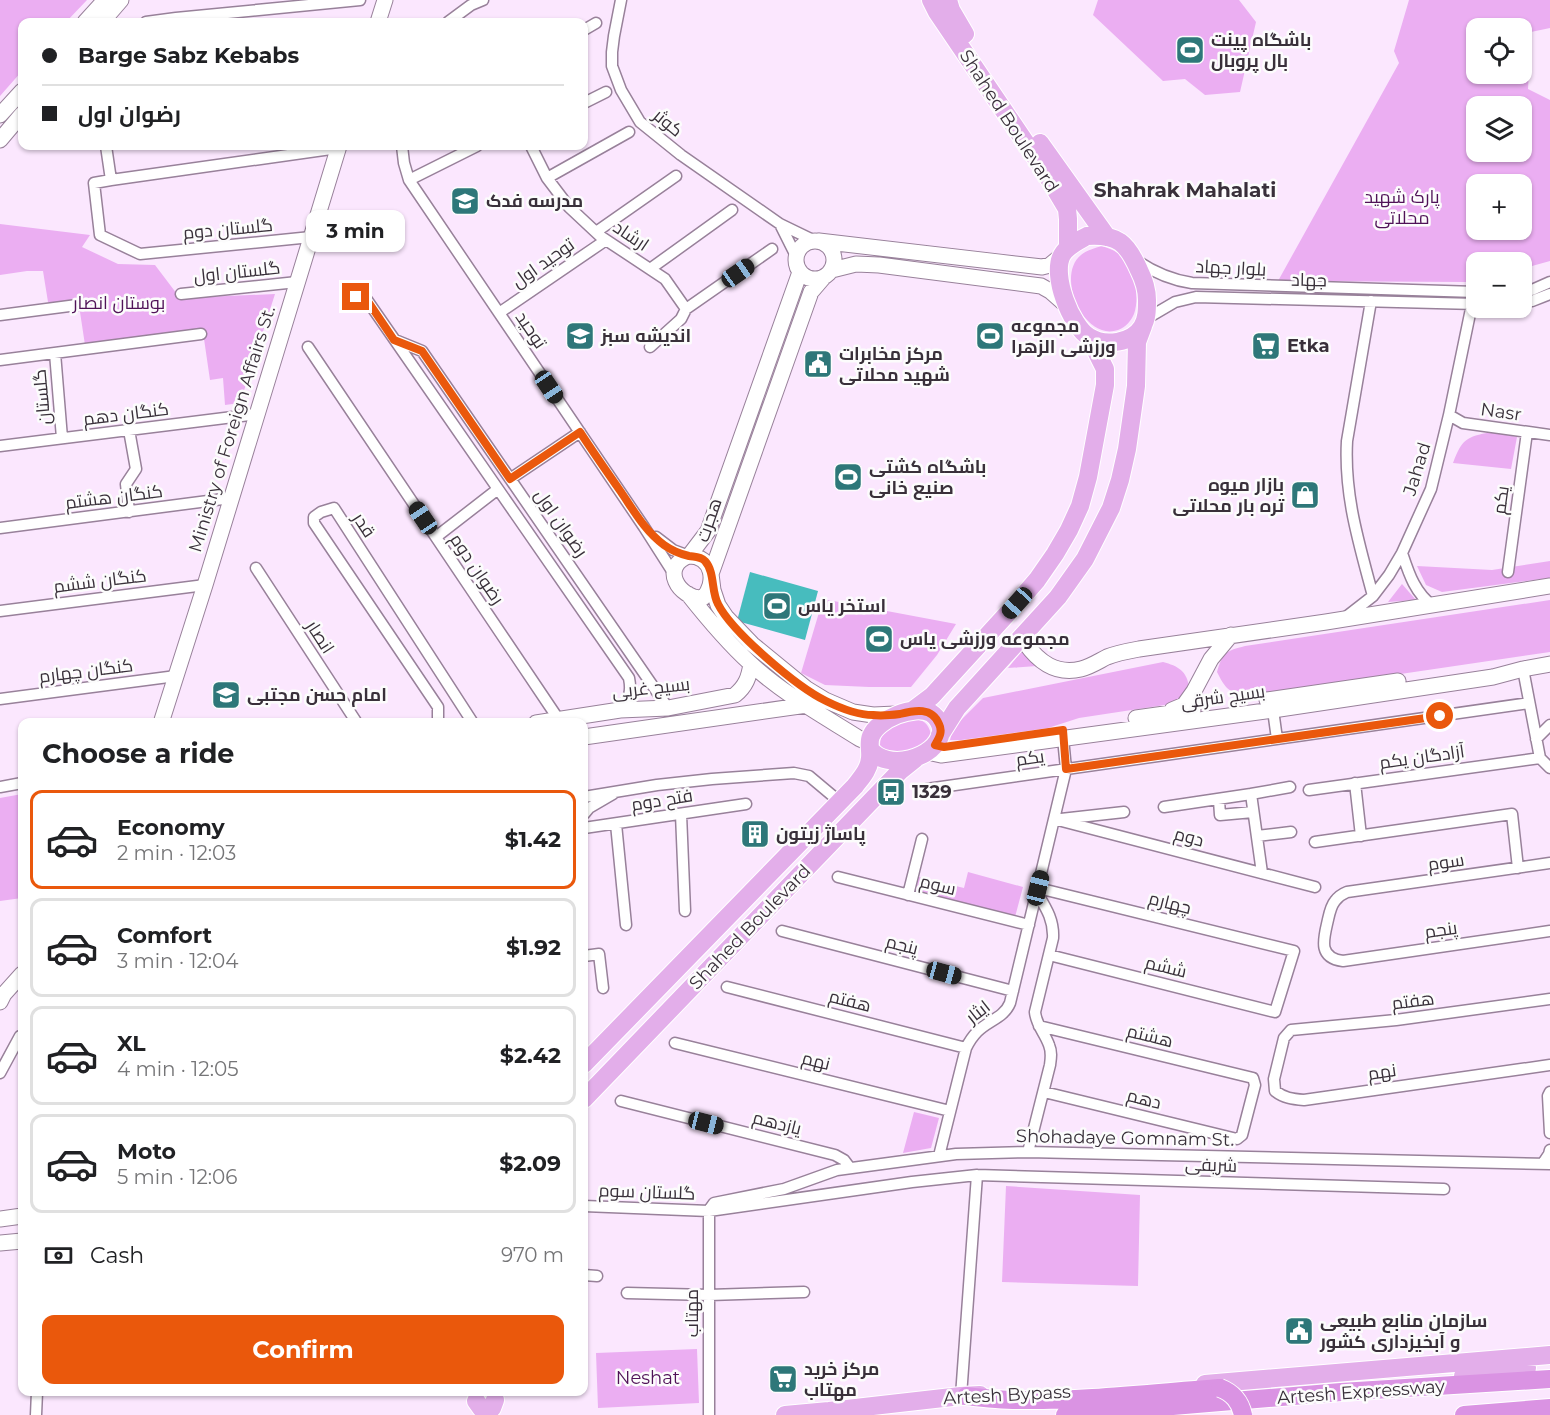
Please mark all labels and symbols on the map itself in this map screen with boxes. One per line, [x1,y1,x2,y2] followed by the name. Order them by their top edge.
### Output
[1211,29,1311,73] place label: باشگاه پینت بال پروبال
[1174,34,1206,66] sports icon: باشگاه پینت بال پروبال
[955,46,1063,196] street label: Shahed Boulevard
[648,104,687,142] street label: کوثر
[1094,178,1276,202] district label: Shahrak Mahalati
[449,185,481,217] school or university icon: مدرسه فدک
[1364,186,1440,229] park label: پارک شهید محلاتی
[486,190,583,212] place label: مدرسه فدک
[306,210,406,252] callout: 3 min
[182,214,274,245] street label: گلستان دوم
[609,216,653,256] street label: ارشاد
[507,233,579,293] street label: توحید اول
[718,255,758,291] car
[1195,255,1267,281] street label: بلوار جهاد
[193,257,281,287] street label: گلستان اول
[1291,269,1327,291] street label: جهاد
[342,283,369,310] route end
[72,292,165,314] park label: بوستان انصار
[184,303,280,555] street label: Ministry of Foreign Affairs St.
[511,307,551,353] street label: توحید
[1011,315,1116,358] place label: مجموعه ورزشی الزهرا
[564,320,596,352] school or university icon: اندیشه سبز
[974,320,1006,352] sports icon: مجموعه ورزشی الزهرا
[600,325,691,347] place label: اندیشه سبز
[1250,330,1282,362] supermarket icon: Etka
[1287,335,1330,357] place label: Etka
[839,343,950,386] place label: مرکز مخابرات شهید محلاتی
[802,348,834,380] public building icon: مرکز مخابرات شهید محلاتی
[531,367,567,407] car
[29,368,55,426] street label: گلستان
[82,398,170,431] street label: کنگان دهم
[1479,398,1523,426] street label: Nasr
[1398,440,1436,499] street label: Jahad
[869,456,986,500] place label: باشگاه کشتی صنیع خانی
[832,461,864,493] sports icon: باشگاه کشتی صنیع خانی
[1172,474,1284,517] place label: بازار میوه تره بار محلاتی
[1289,479,1321,511] shop icon: بازار میوه تره بار محلاتی
[64,480,164,515] street label: کنگان هشتم
[1488,484,1515,516] street label: یکم
[530,485,592,561] street label: رضوان اول
[691,495,727,545] street label: هجرت
[405,498,441,538] car
[347,508,380,542] street label: قدر
[444,529,509,609] street label: رضوان دوم
[52,564,148,599] street label: کنگان ششم
[998,584,1036,622] car
[761,590,793,622] sports icon: استخر یاس
[798,595,886,617] place label: استخر یاس
[301,615,339,658] street label: انصار
[863,623,895,655] sports icon: مجموعه ورزشی یاس
[900,628,1070,650] place label: مجموعه ورزشی یاس
[38,654,134,689] street label: کنگان چهارم
[611,673,691,704] street label: بسیج غربی
[210,679,242,711] school or university icon: امام حسن مجتبی
[1179,680,1267,715] street label: بسیج شرقی
[247,684,387,707] place label: امام حسن مجتبی
[1426,702,1453,729] route start
[1378,740,1466,775] street label: آزادگان یکم
[1014,745,1046,772] street label: یکم
[875,776,907,808] bus stop icon: 1329
[912,781,952,803] place label: 1329
[630,784,695,817] street label: فتح دوم
[739,818,771,850] building icon: پاساژ زیتون
[776,823,866,846] place label: پاساژ زیتون
[1172,823,1206,852] street label: دوم
[1426,849,1466,876] street label: سوم
[685,860,815,994] street label: Shahed Boulevard
[1025,868,1051,908] car
[917,870,958,901] street label: سوم
[1146,887,1194,920] street label: چهارم
[1423,917,1459,944] street label: پنجم
[883,930,921,961] street label: پنجم
[1143,951,1189,984] street label: ششم
[924,960,964,986] car
[826,985,874,1018] street label: هفتم
[1390,987,1436,1016] street label: هفتم
[961,996,995,1029] street label: ایثار
[1124,1020,1175,1053] street label: هشتم
[799,1047,833,1076] street label: نهم
[1366,1059,1398,1086] street label: نهم
[1124,1084,1164,1115] street label: دهم
[750,1106,804,1141] street label: یازدهم
[686,1110,726,1136] car
[1016,1125,1234,1151] street label: Shohadaye Gomnam St.
[1185,1153,1237,1177] street label: شریفی
[598,1179,696,1206] street label: گلستان سوم
[681,1289,703,1337] street label: مهتاب
[1319,1310,1487,1353] place label: سازمان منابع طبیعی و آبخیزداری کشور
[1283,1315,1315,1347] public building icon: سازمان منابع طبیعی و آبخیزداری کشور
[804,1358,879,1401] place label: مرکز خرید مهتاب
[767,1363,799,1395] supermarket icon: مرکز خرید مهتاب
[616,1367,680,1389] park label: Neshat
[1276,1375,1446,1409] street label: Artesh Expressway
[943,1381,1071,1409] street label: Artesh Bypass

